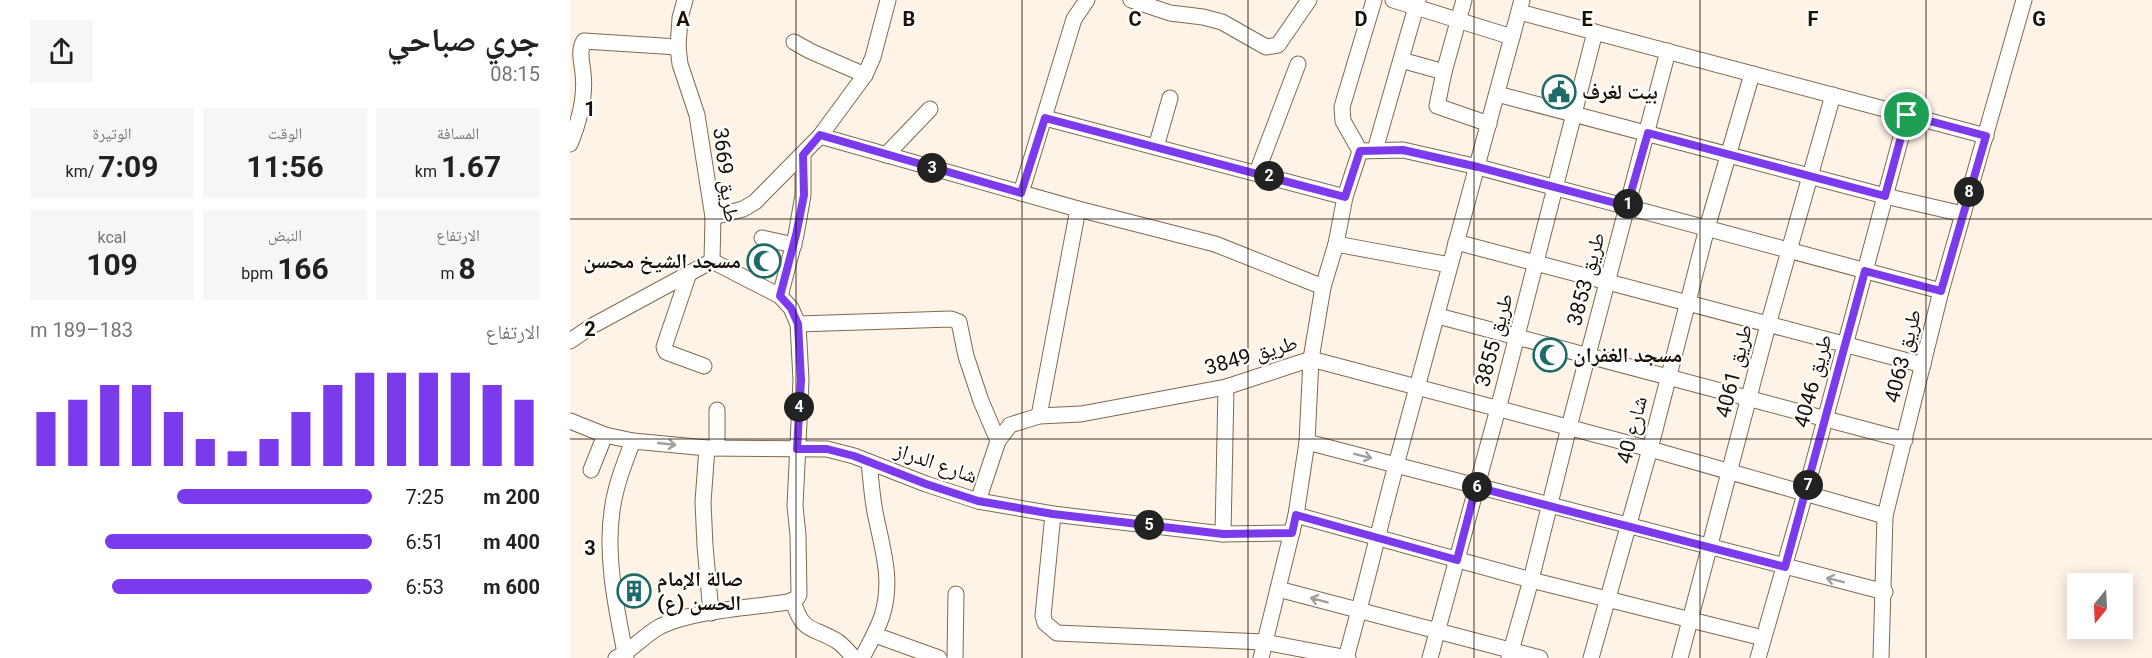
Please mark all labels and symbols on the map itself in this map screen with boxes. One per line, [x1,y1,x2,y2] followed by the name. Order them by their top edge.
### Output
[676,7,690,31] text: A
[903,7,915,31] text: B
[1128,7,1142,31] text: C
[1355,7,1368,31] text: D
[1581,7,1593,31] text: E
[1808,7,1819,31] text: F
[2032,7,2046,31] text: G
[1541,74,1577,110] public building icon: بيت لغرف
[1582,80,1658,104] place label: بيت لغرف
[1881,89,1932,140] pin
[584,97,596,121] text: 1
[707,126,744,224] street label: طريق 3669
[917,153,947,183] pin: 3
[1254,161,1284,191] pin: 2
[1954,177,1984,207] pin: 8
[1613,189,1643,219] pin: 1
[1562,230,1611,328] street label: طريق 3853
[746,243,782,279] mosque icon: مسجد الشيخ محسن
[583,249,741,275] place label: مسجد الشيخ محسن
[1470,291,1519,389] street label: طريق 3855
[1880,307,1927,405] street label: طريق 4063
[584,317,596,341] text: 2
[1711,322,1758,420] street label: طريق 4061
[1202,330,1300,381] street label: طريق 3849
[1789,332,1838,430] street label: طريق 4046
[1532,337,1568,373] mosque icon: مسجد الغفران
[1573,343,1682,367] place label: مسجد الغفران
[784,392,814,422] pin: 4
[1612,394,1653,466] street label: شارع 40
[890,437,980,489] street label: شارع الدراز
[657,439,676,450] one-way arrow
[1354,451,1373,463] one-way arrow
[1793,470,1823,500] pin: 7
[1462,472,1492,502] pin: 6
[1134,510,1164,540] pin: 5
[584,536,596,560] text: 3
[657,567,743,616] place label: صالة الإمام الحسن (ع)
[616,573,652,609] building icon: صالة الإمام الحسن (ع)
[1825,573,1844,585] one-way arrow
[2067,573,2133,639] north arrow
[1310,593,1329,605] one-way arrow

